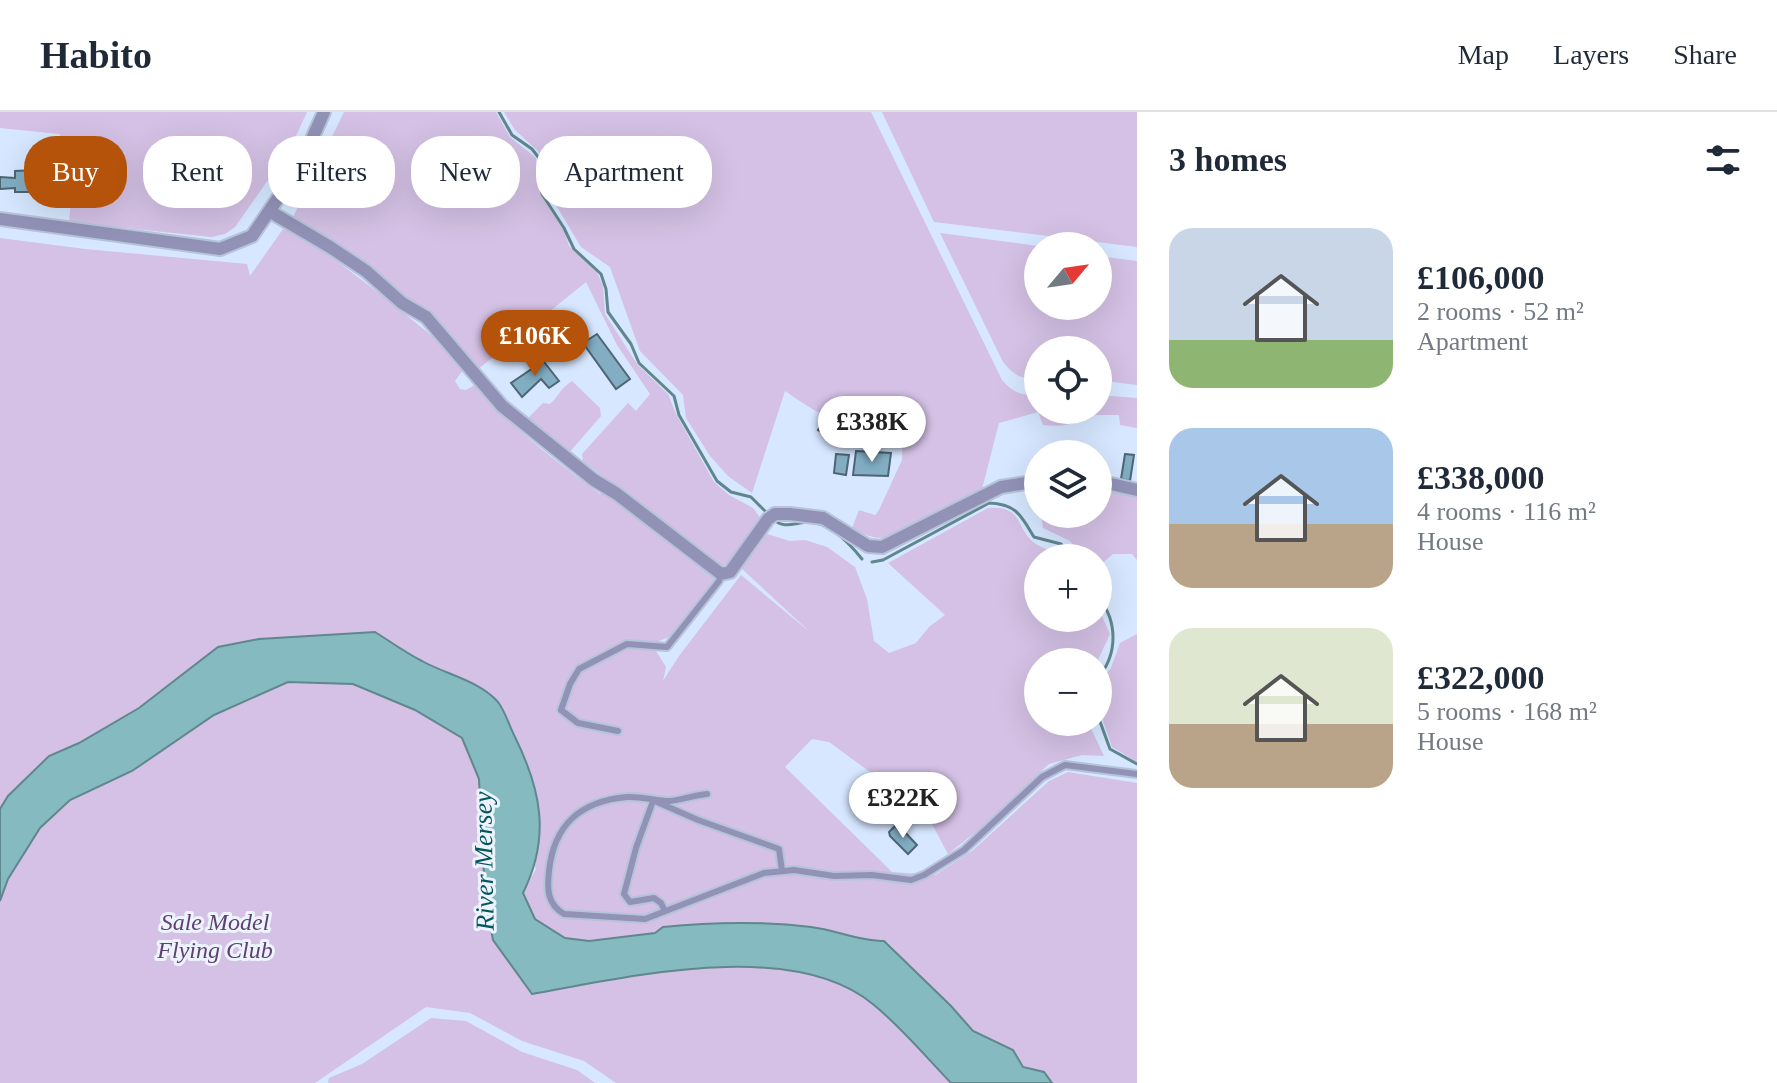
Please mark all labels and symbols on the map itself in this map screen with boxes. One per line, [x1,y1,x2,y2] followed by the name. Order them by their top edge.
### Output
[1024,232,1112,320] north arrow
[479,310,591,378] pin: £106K
[816,396,928,464] pin: £338K
[847,772,959,840] pin: £322K
[468,791,500,932] water label: River Mersey
[156,909,273,963] park label: Sale Model Flying Club

